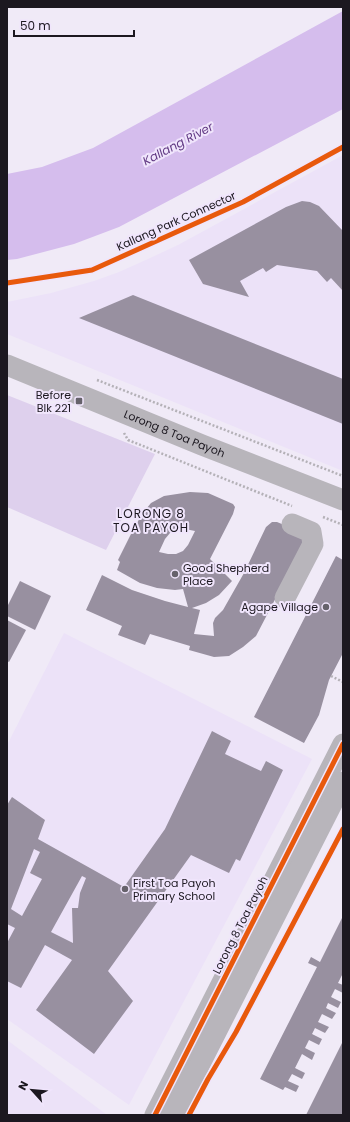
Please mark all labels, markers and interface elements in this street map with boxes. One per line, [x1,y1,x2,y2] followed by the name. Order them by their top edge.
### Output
[14,12,134,38] scale bar
[20,17,51,34] text: 50 m
[140,118,216,169] water label: Kallang River
[114,187,238,255] street label: Kallang Park Connector
[36,387,71,416] place label: Before Blk 221
[74,396,84,406] marker: Before Blk 221
[122,406,227,461] street label: Lorong 8 Toa Payoh
[113,505,189,536] district label: LORONG 8 TOA PAYOH
[183,560,269,589] place label: Good Shepherd Place
[170,569,180,579] marker: Good Shepherd Place
[241,599,318,615] place label: Agape Village
[321,602,331,612] marker: Agape Village
[208,873,272,977] street label: Lorong 8 Toa Payoh
[133,875,215,904] place label: First Toa Payoh Primary School
[120,884,130,894] marker: First Toa Payoh Primary School
[12,1070,52,1110] north arrow
[14,1078,32,1093] text: N

